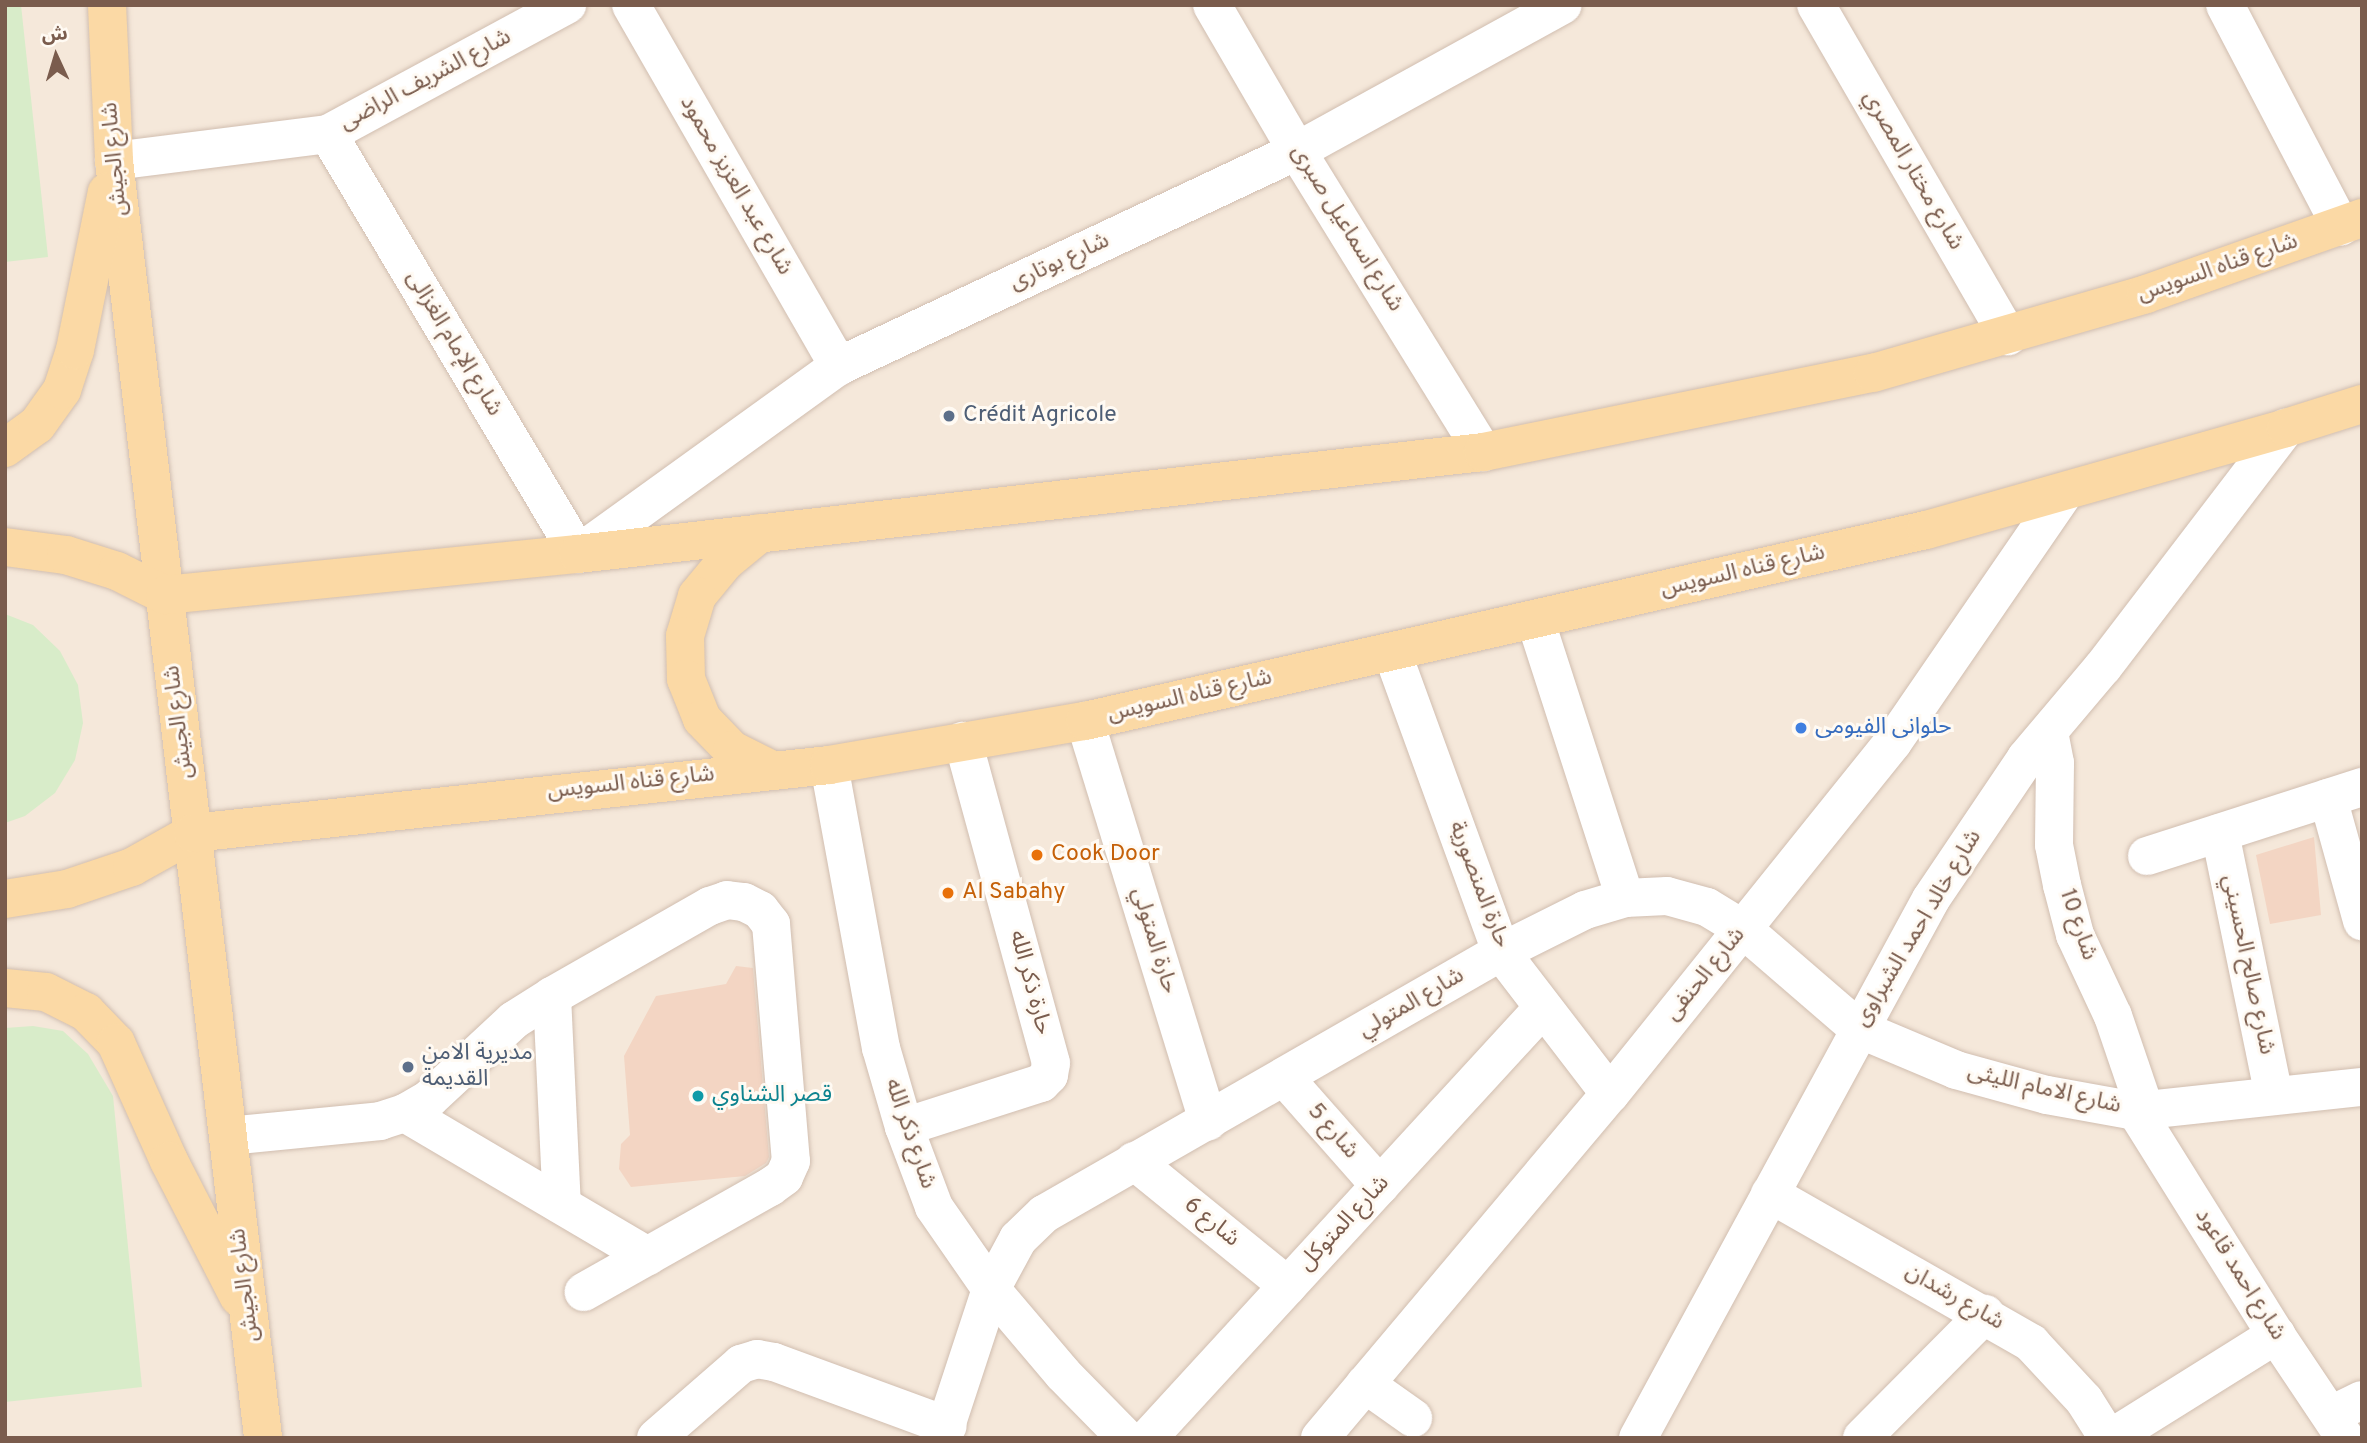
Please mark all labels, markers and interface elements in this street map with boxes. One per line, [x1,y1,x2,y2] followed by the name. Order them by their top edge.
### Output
[21,21,91,91] north arrow
[41,22,68,48] text: ش
[335,24,517,138] street label: شارع الشريف الراضى
[1855,86,1969,256] street label: شارع مختار المصري
[672,91,798,281] street label: شارع عبد العزيز محمود
[97,101,135,217] street label: شارع الجيش
[1284,141,1408,317] street label: شارع اسماعيل صبرى
[1006,228,1114,298] street label: شارع بوتارى
[2134,229,2302,309] street label: شارع قناه السويس
[399,266,507,422] street label: شارع الإمام الغزالى
[963,402,1118,430] place label: Crédit Agricole
[941,408,957,424] marker: Crédit Agricole
[1658,540,1828,604] street label: شارع قناه السويس
[159,664,201,780] street label: شارع الجيش
[1105,665,1275,729] street label: شارع قناه السويس
[1815,714,1952,742] place label: حلوانى الفيومى
[1793,720,1809,736] marker: حلوانى الفيومى
[546,762,716,806] street label: شارع قناه السويس
[1441,818,1515,952] street label: حارة المنصورية
[1849,826,1989,1032] street label: شارع خالد احمد الشبراوى
[1051,841,1160,869] place label: Cook Door
[1029,847,1045,863] marker: Cook Door
[2214,873,2280,1057] street label: شارع صالح الحسيني
[962,879,1065,907] place label: Al Sabahy
[940,885,956,901] marker: Al Sabahy
[1124,885,1182,997] street label: حارة المتولي
[2052,886,2102,964] street label: شارع 10
[1660,923,1752,1027] street label: شارع الحنفى
[1002,928,1056,1038] street label: حارة ذكر الله
[1354,963,1470,1045] street label: شارع المتولي
[422,1040,533,1094] place label: مديرية الامن القديمة
[400,1059,416,1075] marker: مديرية الامن القديمة
[1964,1059,2124,1121] street label: شارع الامام الليثى
[877,1075,941,1193] street label: شارع ذكر الله
[712,1082,832,1110] place label: قصر الشناوي
[690,1088,706,1104] marker: قصر الشناوي
[1300,1099,1364,1165] street label: شارع 5
[1294,1170,1396,1278] street label: شارع المتوكل
[1177,1192,1245,1254] street label: شارع 6
[2187,1204,2291,1346] street label: شارع احمد قاعود
[225,1227,267,1343] street label: شارع الجيش
[1900,1259,2008,1337] street label: شارع رشدان

